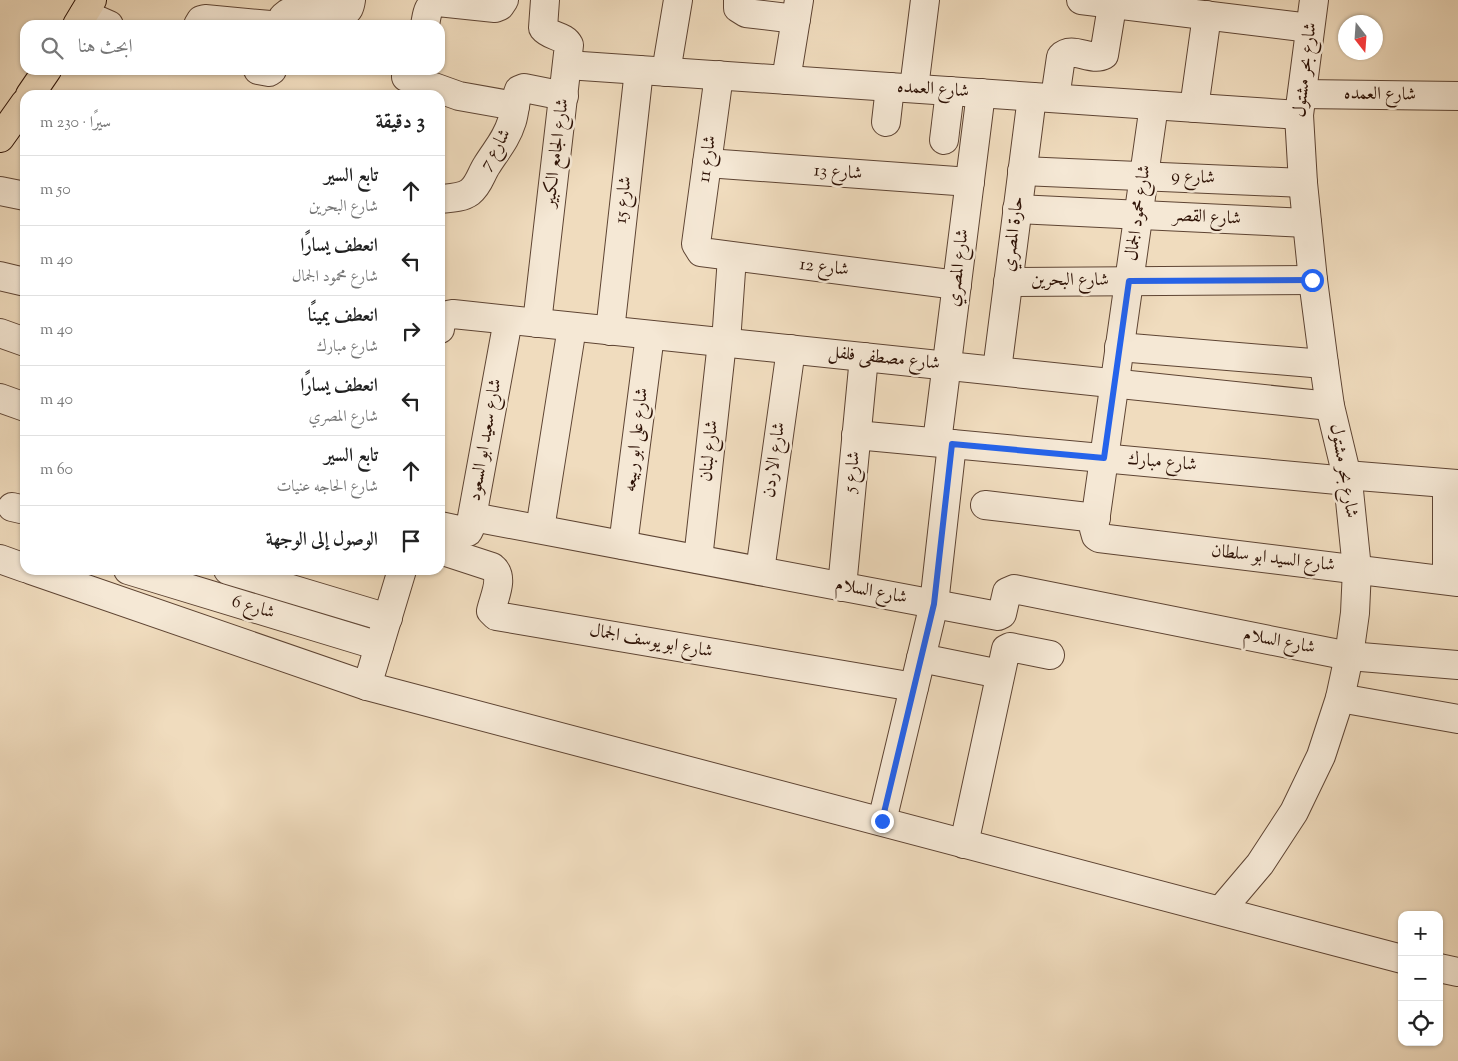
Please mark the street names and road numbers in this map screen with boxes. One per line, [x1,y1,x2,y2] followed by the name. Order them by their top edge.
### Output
[1287,21,1325,119] street label: شارع بحر مشتول
[896,75,970,105] street label: شارع العمده
[1344,81,1416,109] street label: شارع العمده
[537,97,578,211] street label: شارع الجامع الكبير
[474,124,518,176] street label: شارع 7
[692,134,724,184] street label: شارع 11
[813,158,863,188] street label: شارع 13
[1119,163,1159,263] street label: شارع محمود الجمال
[1170,164,1216,192] street label: شارع 9
[609,175,639,225] street label: شارع 15
[996,195,1032,273] street label: حارة المصري
[1170,203,1242,233] street label: شارع القصر
[941,228,977,308] street label: شارع المصري
[798,252,850,284] street label: شارع 12
[1031,268,1109,294] street label: شارع البحرين
[827,340,941,378] street label: شارع مصطفى فلفل
[462,377,510,503] street label: شارع سعيد ابو السعود
[618,386,656,494] street label: شارع على ابو ربيعه
[694,419,726,483] street label: شارع لبنان
[757,420,793,500] street label: شارع الاردن
[1322,422,1364,520] street label: شارع بحر مشتول
[1126,447,1198,479] street label: شارع مبارك
[838,450,868,495] street label: شارع 5
[1210,539,1336,579] street label: شارع السيد ابو سلطان
[833,572,909,613] street label: شارع السلام
[228,589,278,627] street label: شارع 6
[587,618,715,666] street label: شارع ابو يوسف الجمال
[1241,622,1317,663] street label: شارع السلام

